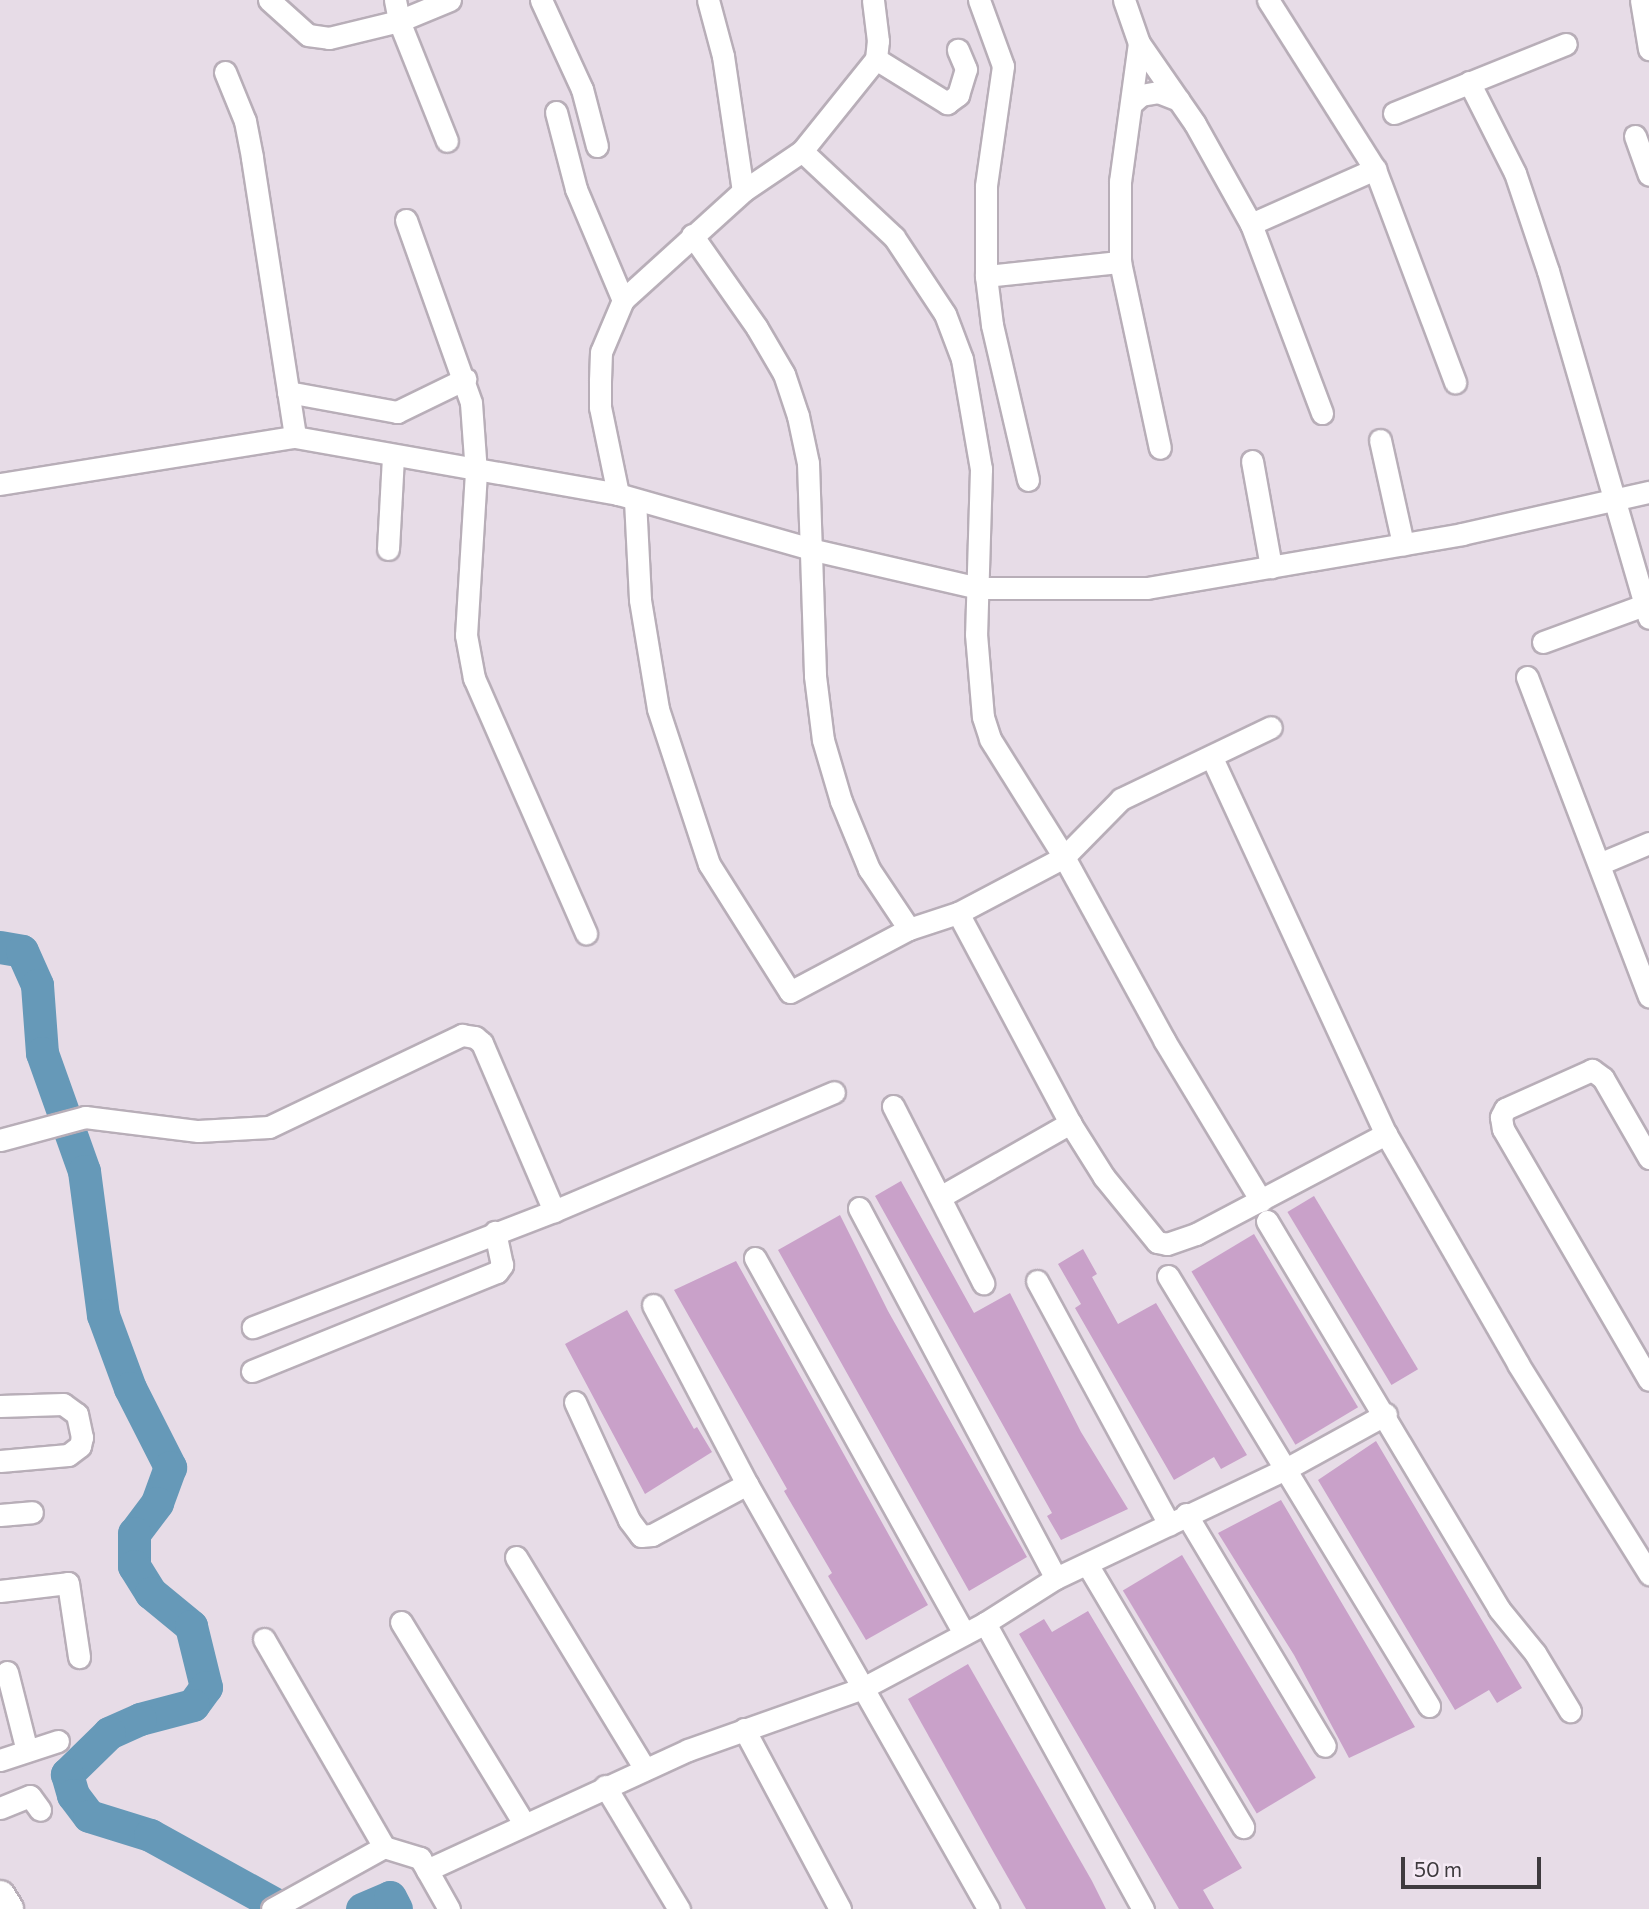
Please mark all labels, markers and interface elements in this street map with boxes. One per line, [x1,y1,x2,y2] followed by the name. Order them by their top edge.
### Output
[1404,1842,1544,1886] scale bar
[1414,1856,1462,1881] text: 50 m

